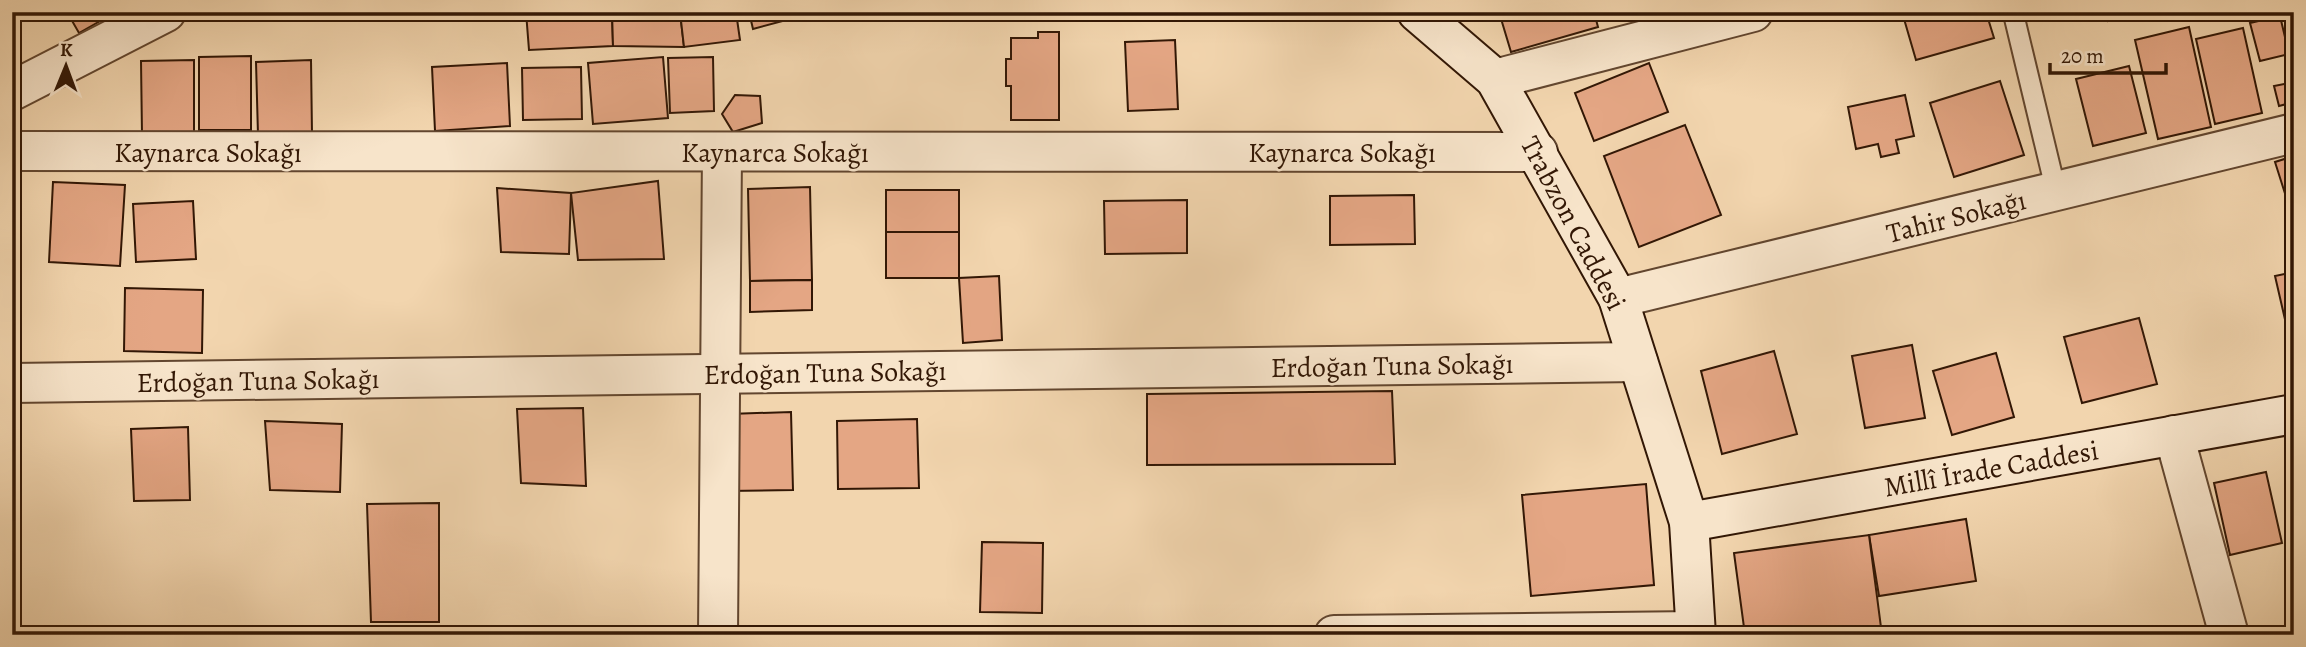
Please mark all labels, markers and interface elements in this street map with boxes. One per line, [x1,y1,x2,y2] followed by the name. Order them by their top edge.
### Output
[32,32,102,102] north arrow
[2050,32,2166,76] scale bar
[60,37,73,63] text: K
[2061,42,2104,70] text: 20 m
[1511,130,1635,317] street label: Trabzon Caddesi
[114,134,302,172] street label: Kaynarca Sokağı
[681,134,869,172] street label: Kaynarca Sokağı
[1248,134,1436,172] street label: Kaynarca Sokağı
[1882,181,2030,253] street label: Tahir Sokağı
[1270,345,1514,387] street label: Erdoğan Tuna Sokağı
[703,352,947,394] street label: Erdoğan Tuna Sokağı
[136,360,380,402] street label: Erdoğan Tuna Sokağı
[1881,431,2101,507] street label: Millî İrade Caddesi

